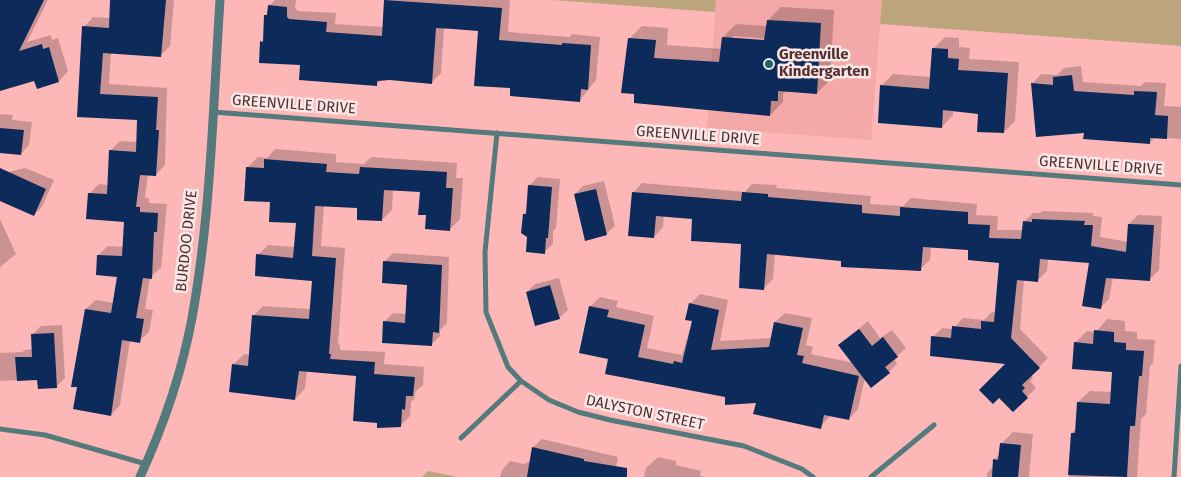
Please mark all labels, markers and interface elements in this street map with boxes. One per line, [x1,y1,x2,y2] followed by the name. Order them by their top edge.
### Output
[779,46,869,81] place label: Greenville Kindergarten
[763,58,775,70] marker: Greenville Kindergarten
[231,92,357,118] street label: GREENVILLE DRIVE
[635,123,761,149] street label: GREENVILLE DRIVE
[1038,153,1164,179] street label: GREENVILLE DRIVE
[173,189,201,293] street label: BURDOO DRIVE
[584,392,706,434] street label: DALYSTON STREET

